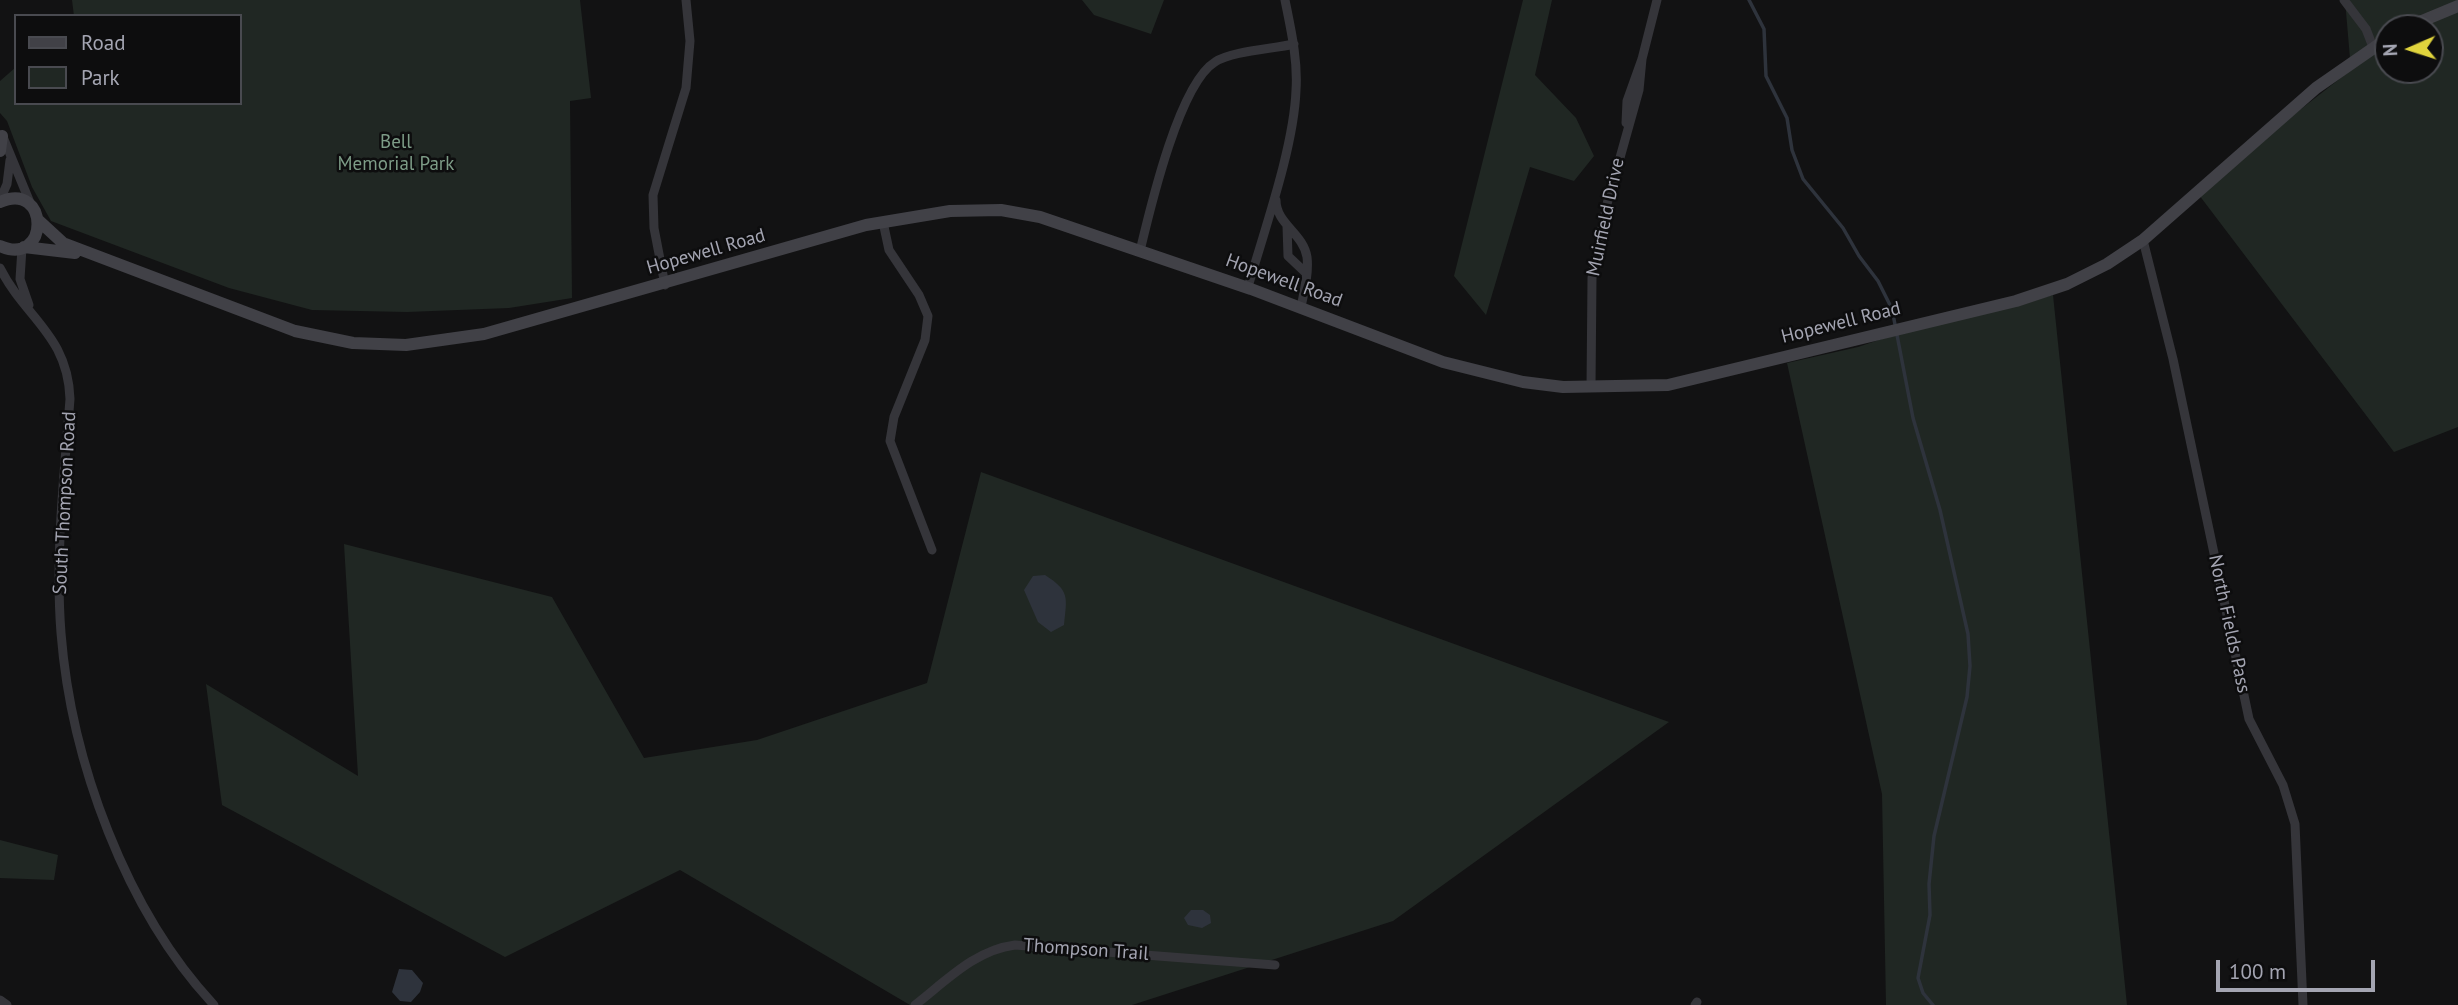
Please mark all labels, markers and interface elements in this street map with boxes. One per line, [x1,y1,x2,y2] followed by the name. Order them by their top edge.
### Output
[14,14,242,105] legend
[2374,14,2444,84] north arrow
[81,29,125,56] text: Road
[2378,43,2402,57] text: N
[81,64,120,91] text: Park
[338,132,454,176] park label: Bell Memorial Park
[1582,156,1630,278] street label: Muirfield Drive
[644,224,768,280] street label: Hopewell Road
[1223,249,1345,313] street label: Hopewell Road
[1779,297,1903,349] street label: Hopewell Road
[49,411,81,595] street label: South Thompson Road
[2203,553,2255,695] street label: North Fields Pass
[1023,934,1149,966] street label: Thompson Trail
[2220,946,2379,990] scale bar
[2229,958,2286,985] text: 100 m

